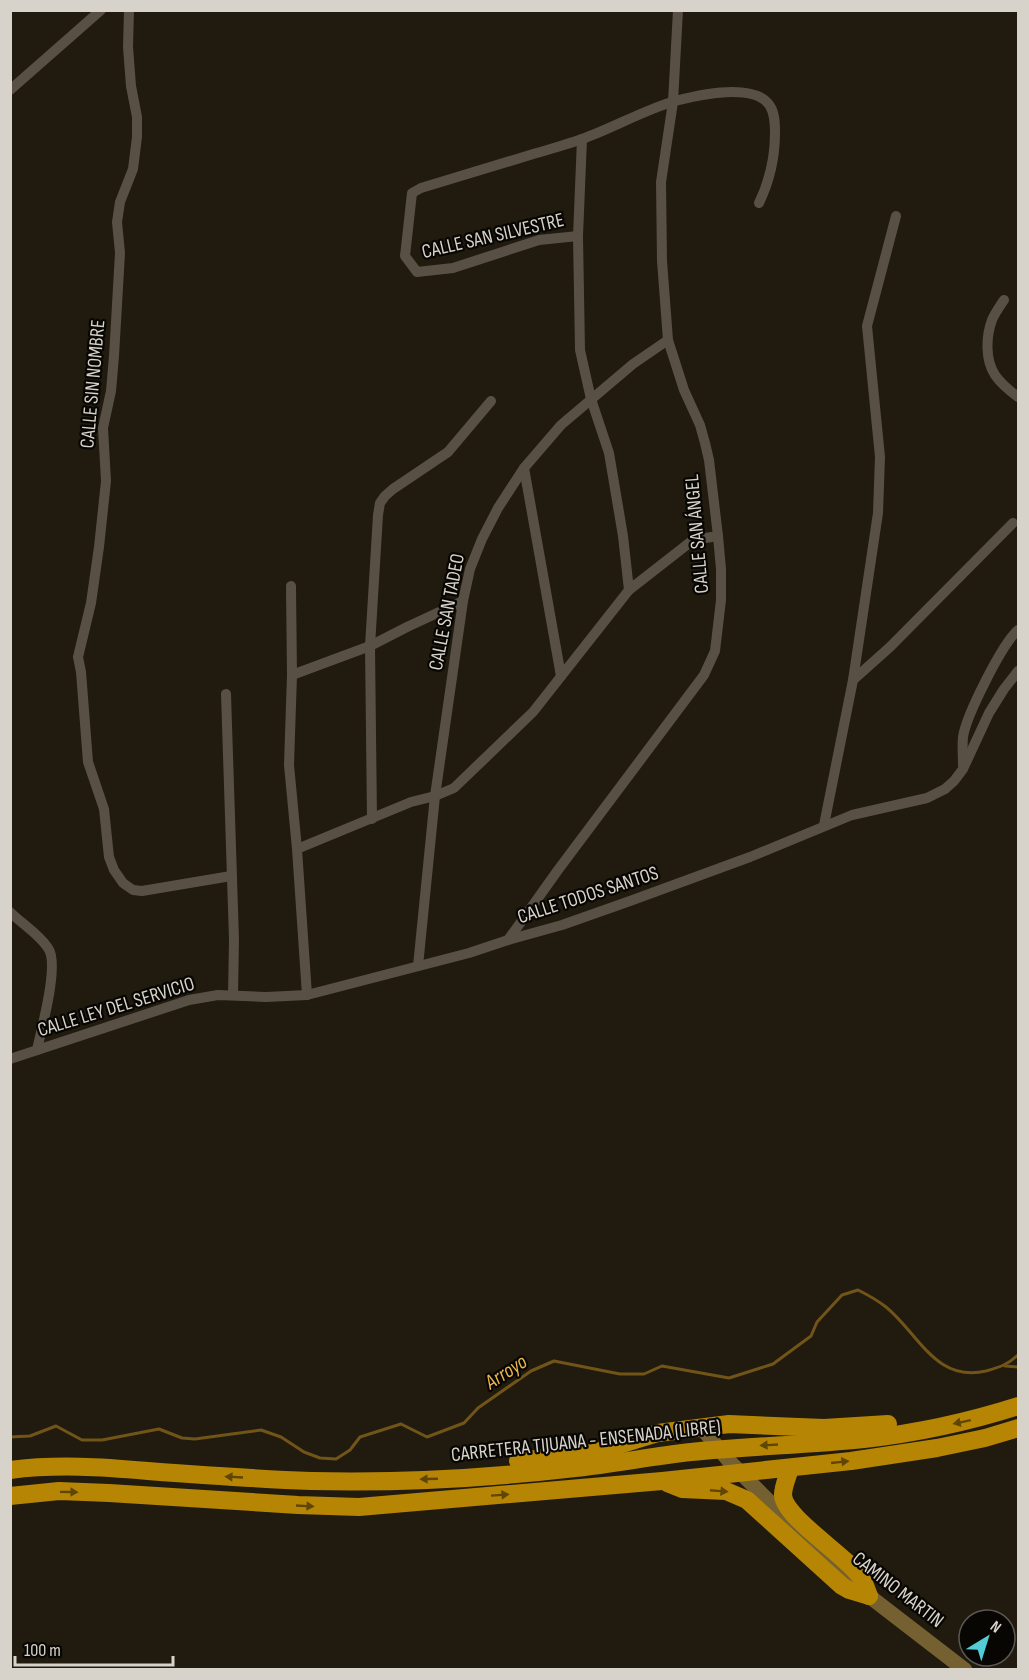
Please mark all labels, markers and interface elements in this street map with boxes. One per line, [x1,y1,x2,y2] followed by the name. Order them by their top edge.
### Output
[420,208,566,264] street label: CALLE SAN SILVESTRE
[75,319,111,449] street label: CALLE SIN NOMBRE
[680,473,714,595] street label: CALLE SAN ÁNGEL
[424,552,470,672] street label: CALLE SAN TADEO
[514,861,662,929] street label: CALLE TODOS SANTOS
[35,972,197,1042] street label: CALLE LEY DEL SERVICIO
[479,1349,532,1395] water label: Arroyo
[450,1415,722,1467] street label: CARRETERA TIJUANA - ENSENADA (LIBRE)
[953,1418,972,1427] one-way arrow
[760,1441,779,1450] one-way arrow
[831,1457,850,1467] one-way arrow
[225,1472,244,1481] one-way arrow
[419,1474,438,1483] one-way arrow
[710,1486,729,1496] one-way arrow
[59,1487,78,1496] one-way arrow
[490,1490,509,1500] one-way arrow
[296,1501,315,1510] one-way arrow
[848,1547,948,1633] street label: CAMINO MARTIN
[957,1608,1017,1668] north arrow
[986,1617,1005,1637] text: N
[15,1629,172,1667] scale bar
[24,1640,61,1661] text: 100 m

